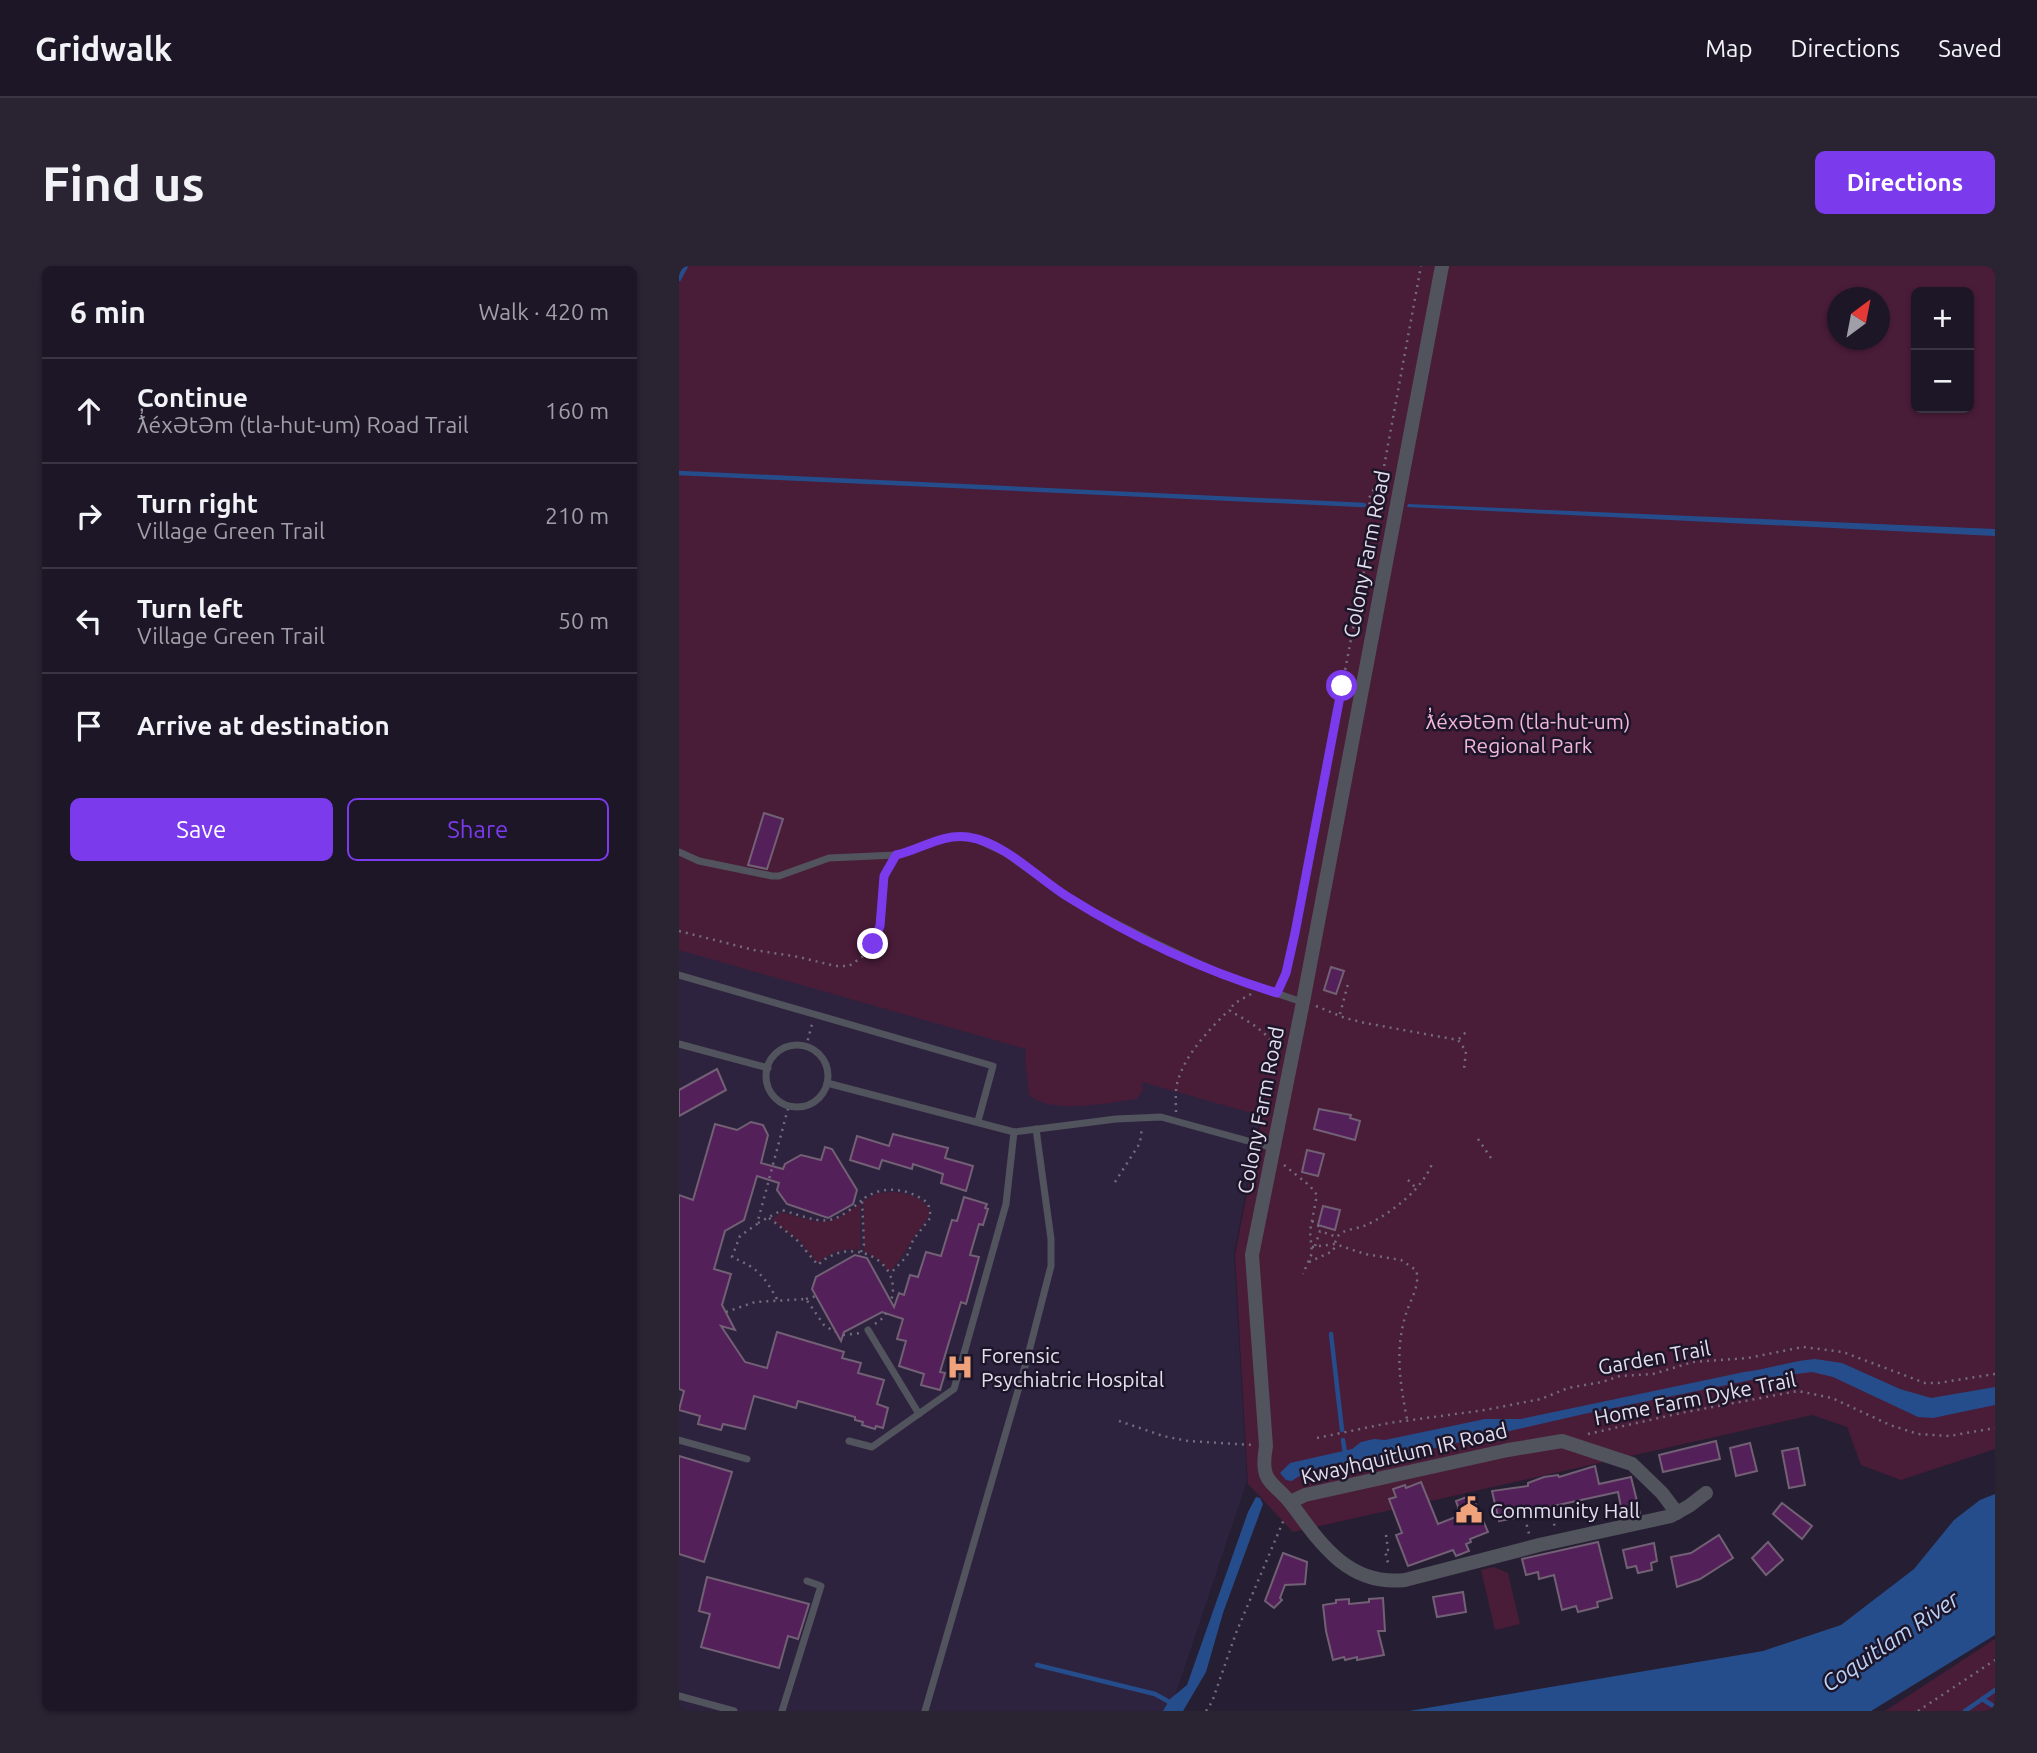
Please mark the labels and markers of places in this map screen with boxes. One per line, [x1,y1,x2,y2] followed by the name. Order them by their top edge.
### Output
[981,1343,1164,1391] place label: Forensic Psychiatric Hospital
[945,1352,975,1382] hospital icon: Forensic Psychiatric Hospital
[1454,1495,1484,1525] public building icon: Community Hall
[1490,1498,1640,1522] place label: Community Hall

